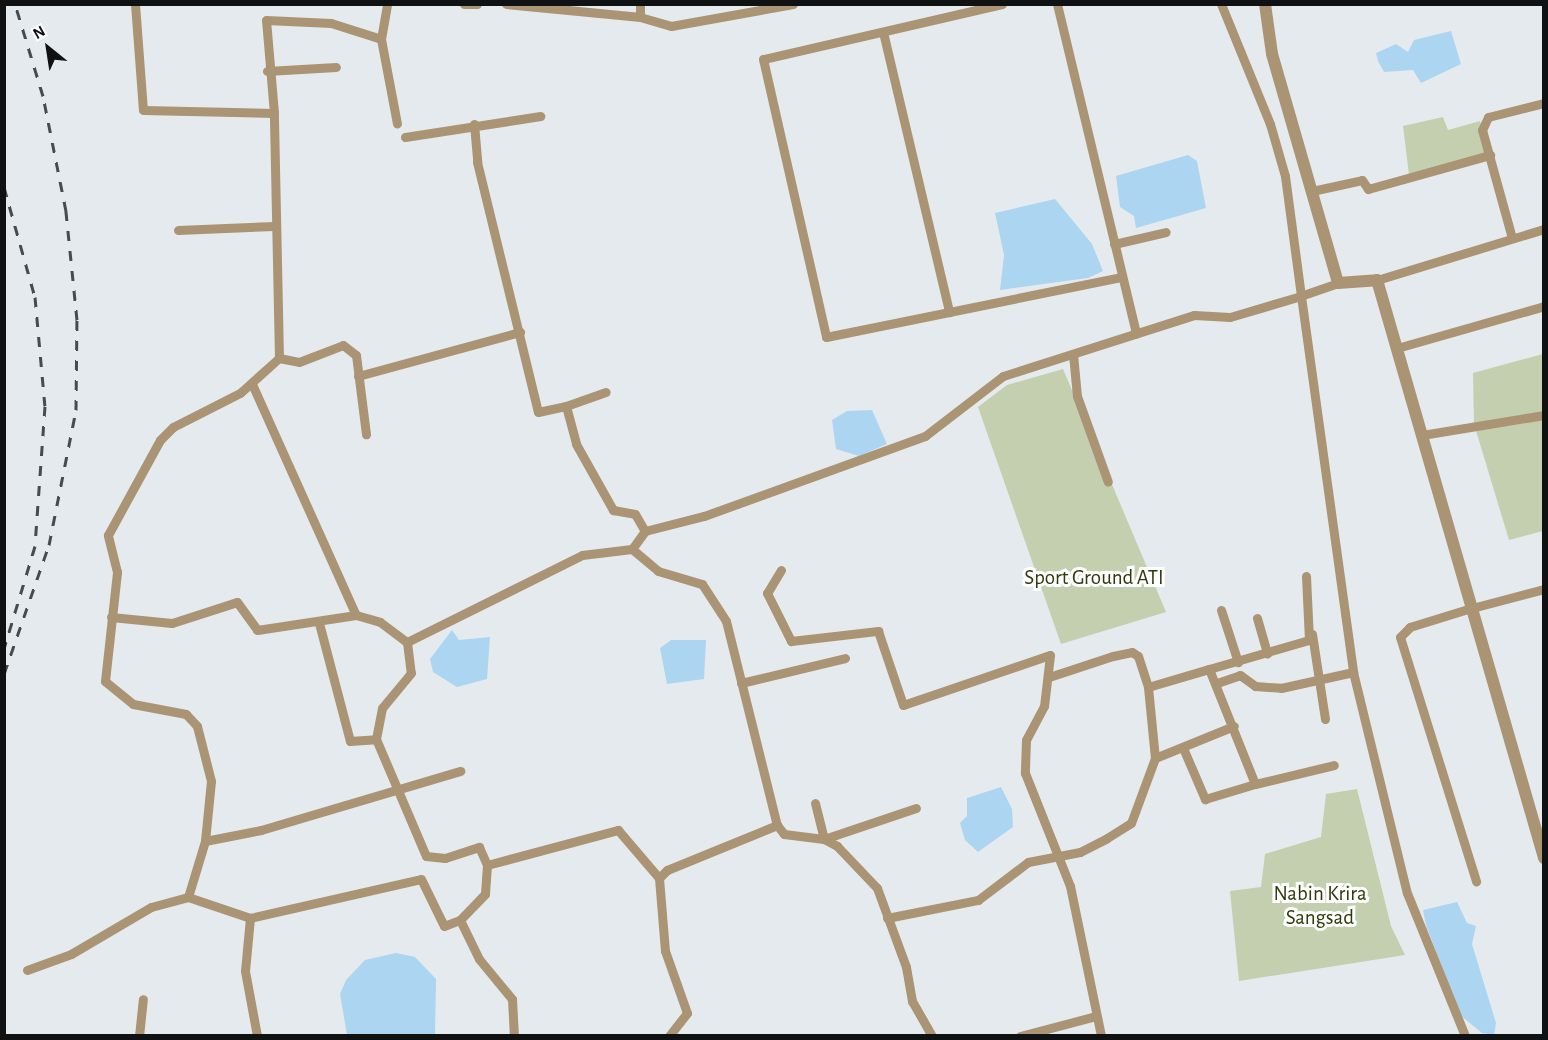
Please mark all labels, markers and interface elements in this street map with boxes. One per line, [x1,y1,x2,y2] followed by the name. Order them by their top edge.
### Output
[18,18,78,78] north arrow
[30,23,48,42] text: N
[1024,565,1164,591] park label: Sport Ground ATI
[1273,881,1367,931] park label: Nabin Krira Sangsad

